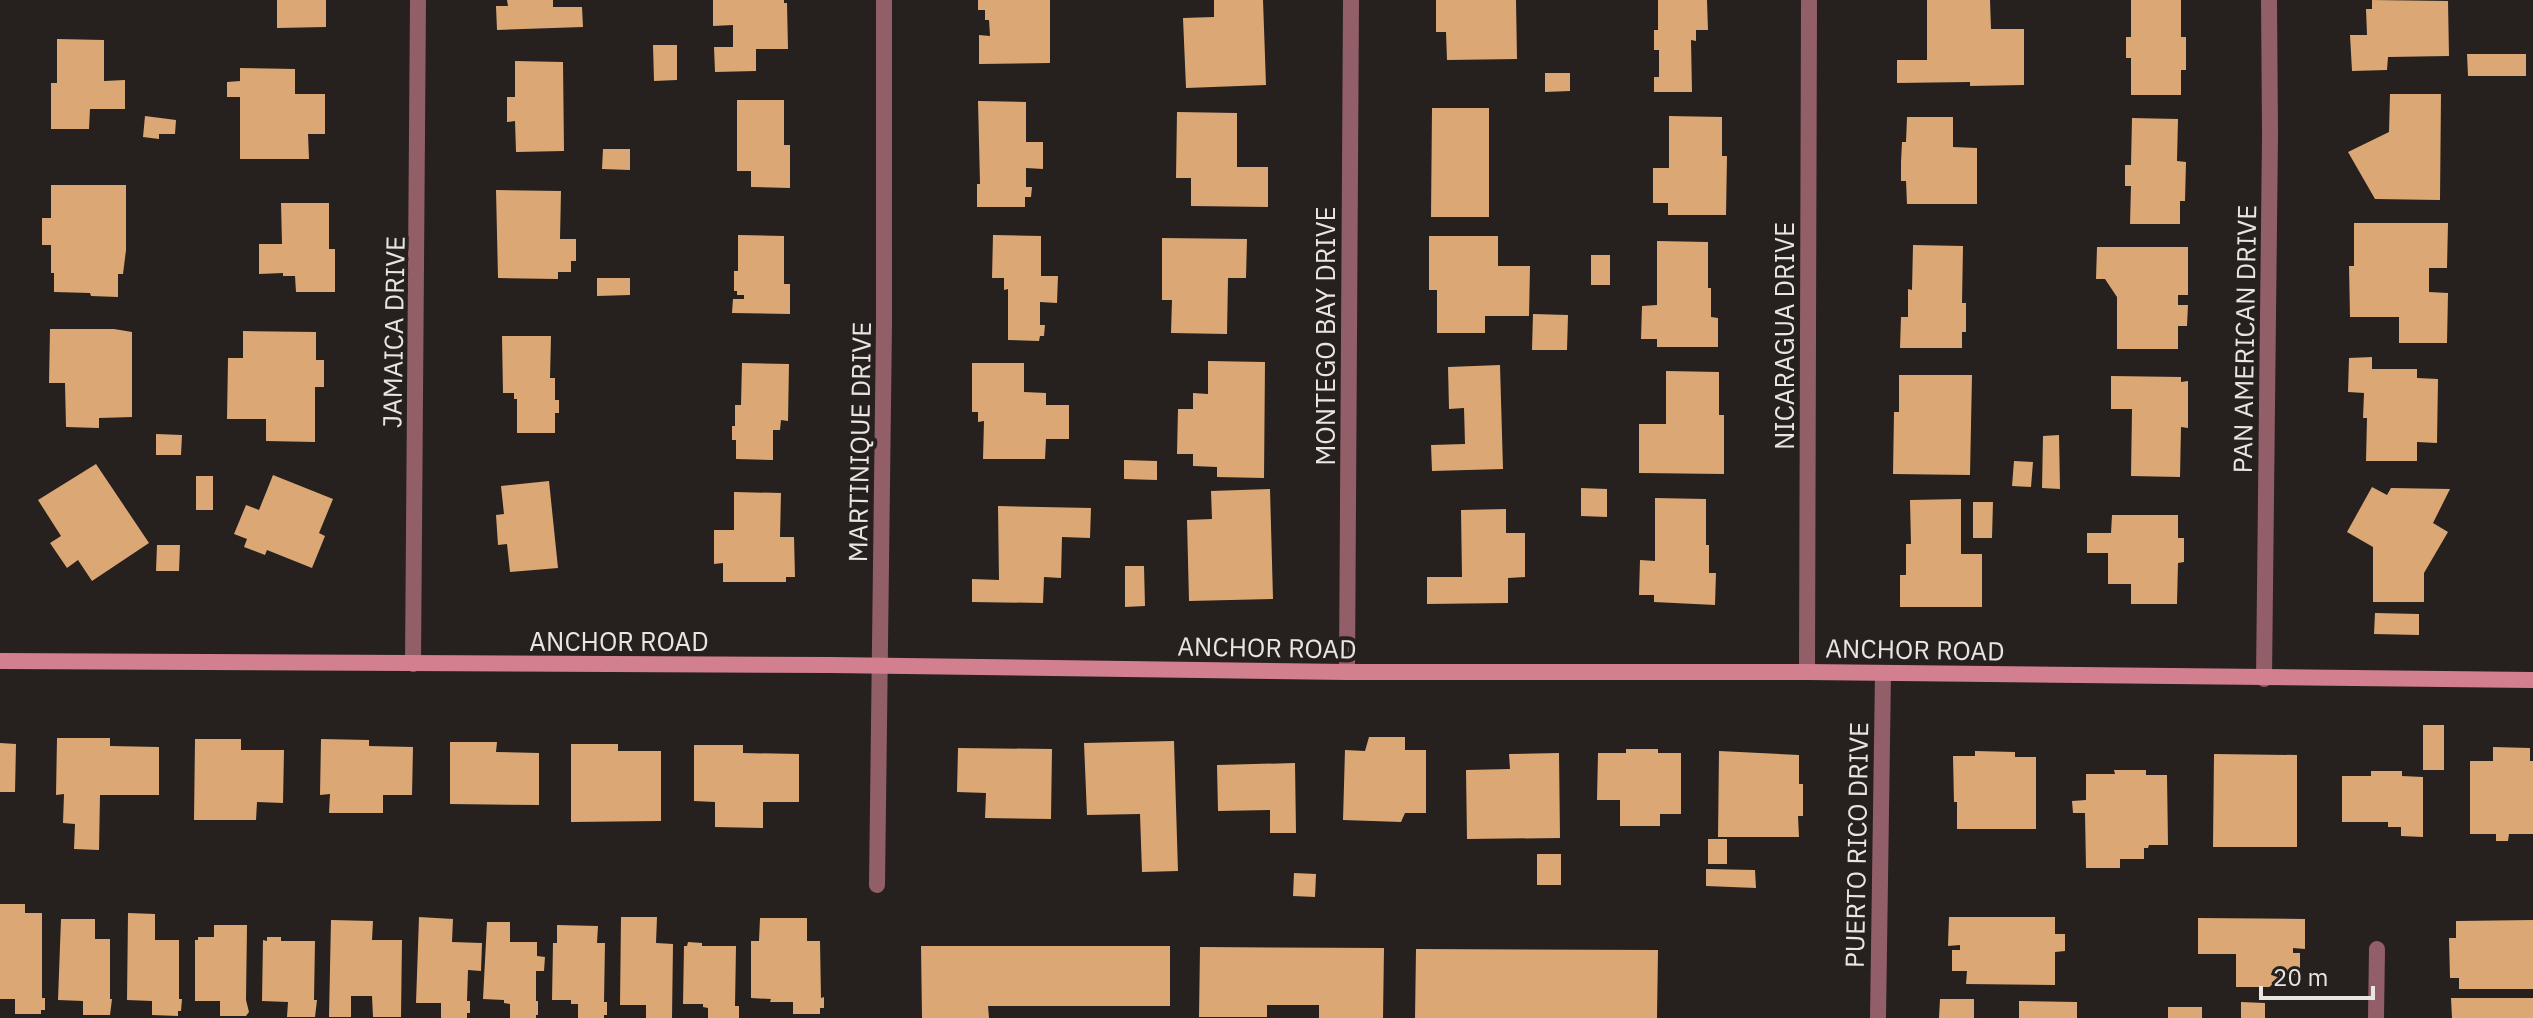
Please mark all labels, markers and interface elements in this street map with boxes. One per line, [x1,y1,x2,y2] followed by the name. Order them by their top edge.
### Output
[2225,204,2263,474] street label: PAN AMERICAN DRIVE
[1308,206,1342,466] street label: MONTEGO BAY DRIVE
[1767,222,1801,450] street label: NICARAGUA DRIVE
[374,236,412,428] street label: JAMAICA DRIVE
[840,321,878,563] street label: MARTINIQUE DRIVE
[529,624,709,658] street label: ANCHOR ROAD
[1177,628,1357,666] street label: ANCHOR ROAD
[1825,630,2005,668] street label: ANCHOR ROAD
[1837,722,1875,968] street label: PUERTO RICO DRIVE
[2261,950,2373,1000] scale bar
[2273,961,2328,993] text: 20 m

